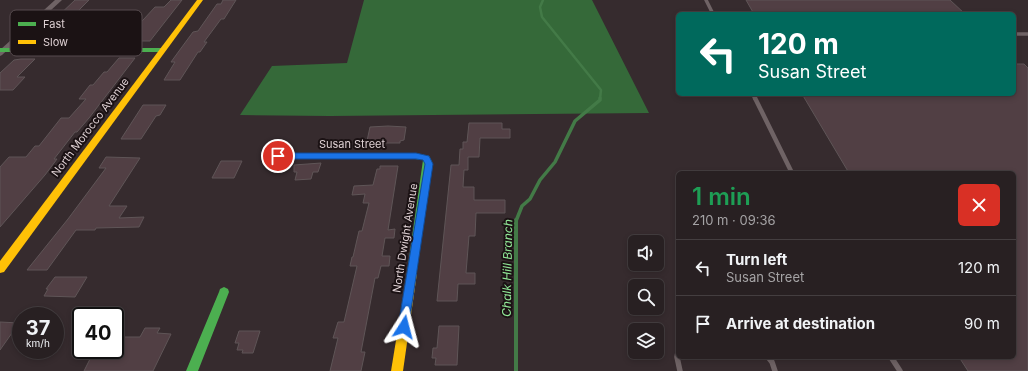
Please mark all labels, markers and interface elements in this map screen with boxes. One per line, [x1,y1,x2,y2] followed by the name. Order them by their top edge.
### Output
[10,10,142,56] legend
[43,17,65,31] text: Fast
[758,27,839,61] text: 120 m
[692,28,744,80] icon: left
[43,35,68,49] text: Slow
[758,61,866,82] text: Susan Street
[48,75,132,179] street label: North Morocco Avenue
[319,137,385,151] street label: Susan Street
[261,139,295,173] pin
[267,145,289,167] icon: arrive
[389,182,421,294] street label: North Dwight Avenue
[692,182,751,211] text: 1 min
[958,184,1000,226] button: close
[692,212,776,228] text: 210 m · 09:36
[499,219,515,317] water label: Chalk Hill Branch
[628,235,664,359] map controls
[628,235,664,271] button: sound
[726,250,787,269] text: Turn left
[692,257,714,279] icon: left
[958,258,1000,277] text: 120 m
[726,269,804,285] text: Susan Street
[628,279,664,315] button: search
[383,306,425,348] position arrow
[72,307,124,359] speed limit sign: 40
[692,313,714,335] icon: arrive
[726,314,875,333] text: Arrive at destination
[964,314,1000,333] text: 90 m
[26,316,50,340] text: 37
[628,323,664,359] button: layers
[26,337,50,349] text: km/h

